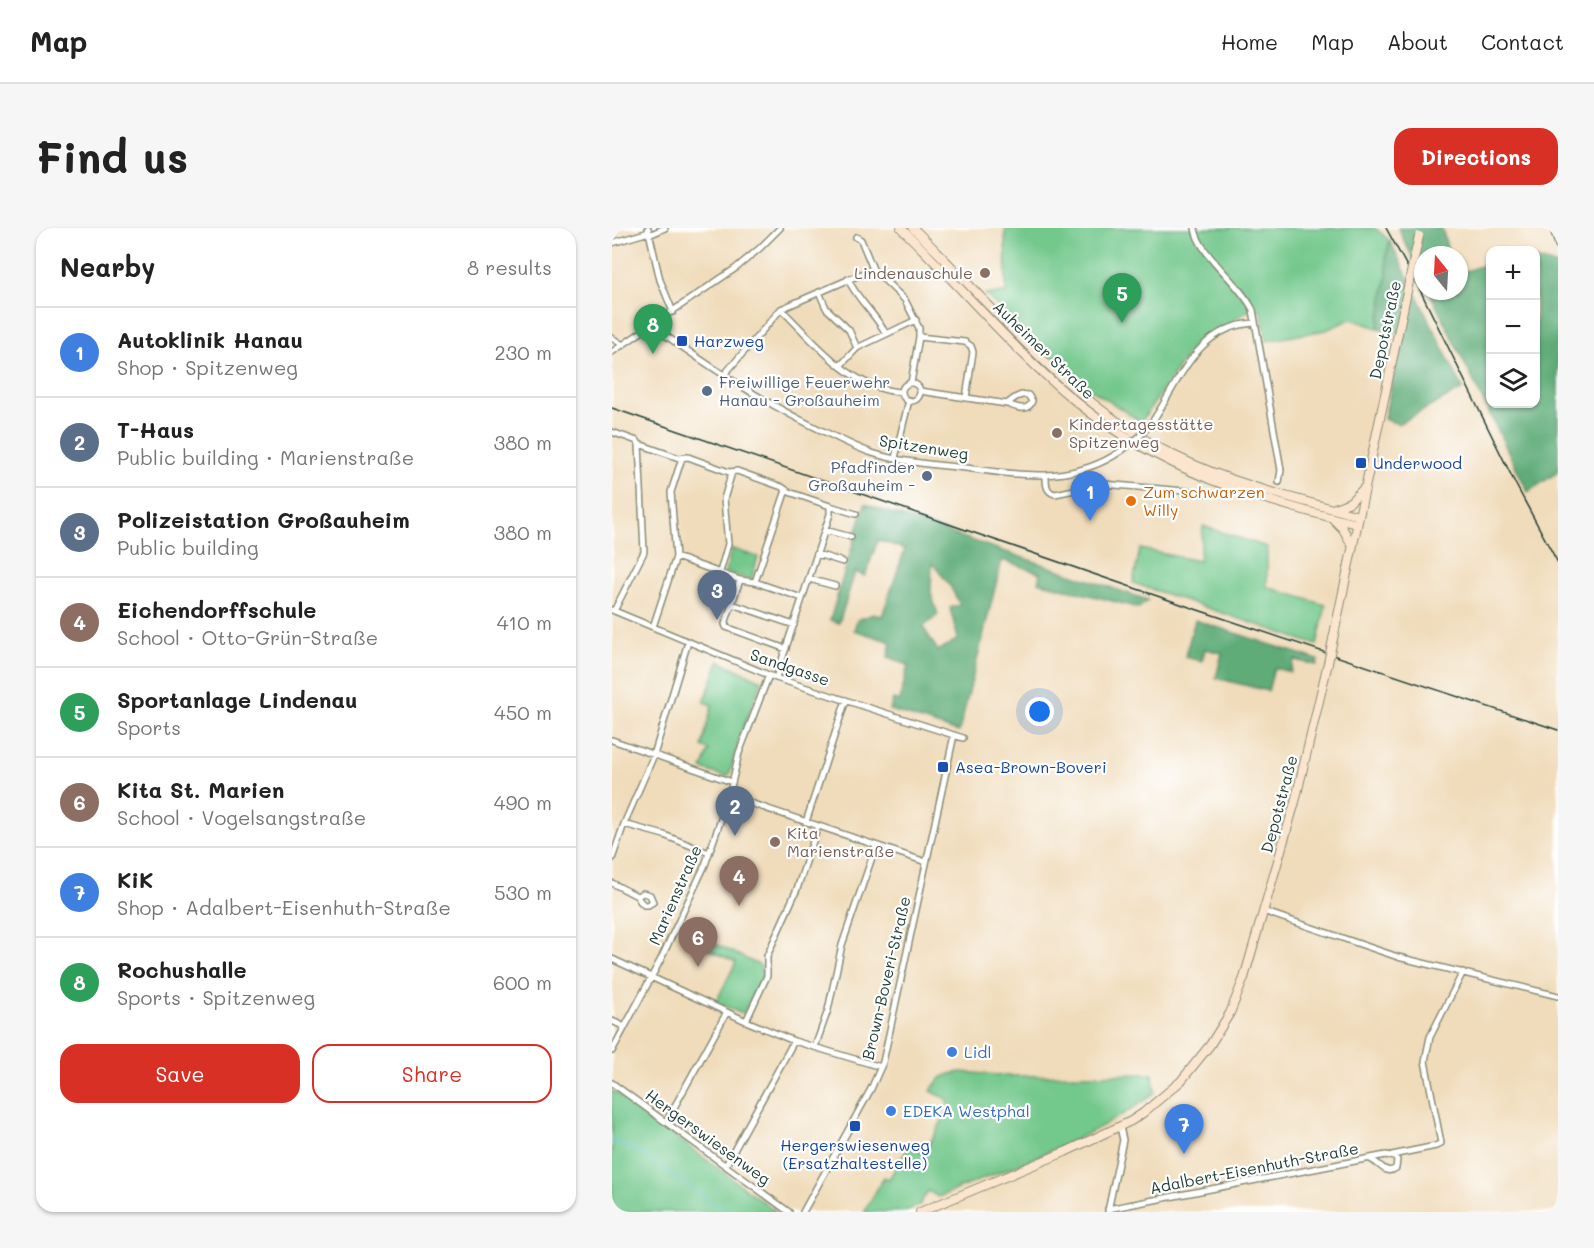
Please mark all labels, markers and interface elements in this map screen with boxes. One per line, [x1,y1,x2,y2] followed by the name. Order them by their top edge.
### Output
[30,23,87,59] text: Map
[1221,28,1278,55] text: Home
[1311,28,1354,55] text: Map
[1387,28,1448,55] text: About
[1481,28,1564,55] text: Contact
[1394,128,1558,185] button: Directions
[36,129,188,184] text: Find us
[1414,246,1468,300] north arrow
[1486,246,1540,408] map controls
[1486,246,1540,300] button: +
[60,250,155,284] text: Nearby
[467,254,552,280] text: 8 results
[854,262,973,283] place label: Lindenauschule
[978,266,992,280] marker: Lindenauschule
[1102,274,1142,323] pin: 5
[1364,279,1405,381] street label: Depotstraße
[989,296,1100,404] street label: Auheimer Straße
[1486,300,1540,354] button: −
[634,304,672,354] pin: 8
[117,325,303,354] text: Autoklinik Hanau
[694,330,764,351] place label: Harzweg
[675,334,689,348] marker: Harzweg
[75,339,84,365] text: 1
[494,339,552,365] text: 230 m
[117,354,298,380] text: Shop · Spitzenweg
[1486,354,1540,408] button: layers
[719,371,890,410] place label: Freiwillige Feuerwehr Hanau - Großauheim
[700,384,714,398] marker: Freiwillige Feuerwehr Hanau - Großauheim
[1069,413,1213,452] place label: Kindertagesstätte Spitzenweg
[117,415,194,444] text: T-Haus
[1050,426,1064,440] marker: Kindertagesstätte Spitzenweg
[74,429,85,455] text: 2
[494,429,552,455] text: 380 m
[878,429,970,464] street label: Spitzenweg
[117,444,414,470] text: Public building · Marienstraße
[1373,452,1462,473] place label: Underwood
[808,456,915,495] place label: Pfadfinder Großauheim -
[1354,456,1368,470] marker: Underwood
[920,469,934,483] marker: Pfadfinder Großauheim -
[1070,472,1110,521] pin: 1
[1143,481,1265,520] place label: Zum schwarzen Willy
[1124,494,1138,508] marker: Zum schwarzen Willy
[117,505,410,534] text: Polizeistation Großauheim
[74,519,86,545] text: 3
[494,519,552,545] text: 380 m
[117,534,259,560] text: Public building
[698,570,736,620] pin: 3
[117,595,316,624] text: Eichendorffschule
[73,609,86,635] text: 4
[497,609,552,635] text: 410 m
[117,624,378,650] text: School · Otto-Grün-Straße
[748,643,833,690] street label: Sandgasse
[117,685,358,714] text: Sportanlage Lindenau
[1025,697,1054,726] your location
[74,699,85,725] text: 5
[494,699,552,725] text: 450 m
[117,714,181,740] text: Sports
[1255,753,1302,855] street label: Depotstraße
[955,756,1107,777] place label: Asea-Brown-Boveri
[936,760,950,774] marker: Asea-Brown-Boveri
[117,775,284,804] text: Kita St. Marien
[716,786,754,836] pin: 2
[73,789,86,815] text: 6
[494,789,552,815] text: 490 m
[117,804,366,830] text: School · Vogelsangstraße
[787,822,894,861] place label: Kita Marienstraße
[768,835,782,849] marker: Kita Marienstraße
[643,842,706,948] street label: Marienstraße
[720,856,758,906] pin: 4
[117,865,153,894] text: KiK
[74,879,85,905] text: 7
[494,879,552,905] text: 530 m
[117,894,451,920] text: Shop · Adalbert-Eisenhuth-Straße
[856,894,915,1062] street label: Brown-Boveri-Straße
[678,918,718,967] pin: 6
[117,955,247,984] text: Rochushalle
[73,969,86,995] text: 8
[493,969,552,995] text: 600 m
[117,984,315,1010] text: Sports · Spitzenweg
[964,1041,991,1062] place label: Lidl
[60,1044,300,1103] button: Save
[312,1044,552,1103] button: Share
[945,1045,959,1059] marker: Lidl
[642,1084,775,1189] street label: Hergerswiesenweg
[903,1100,1030,1121] place label: EDEKA Westphal
[884,1104,898,1118] marker: EDEKA Westphal
[1164,1104,1204,1154] pin: 7
[848,1119,862,1133] marker: Hergerswiesenweg (Ersatzhaltestelle)
[780,1134,930,1173] place label: Hergerswiesenweg (Ersatzhaltestelle)
[1148,1137,1360,1198] street label: Adalbert-Eisenhuth-Straße

